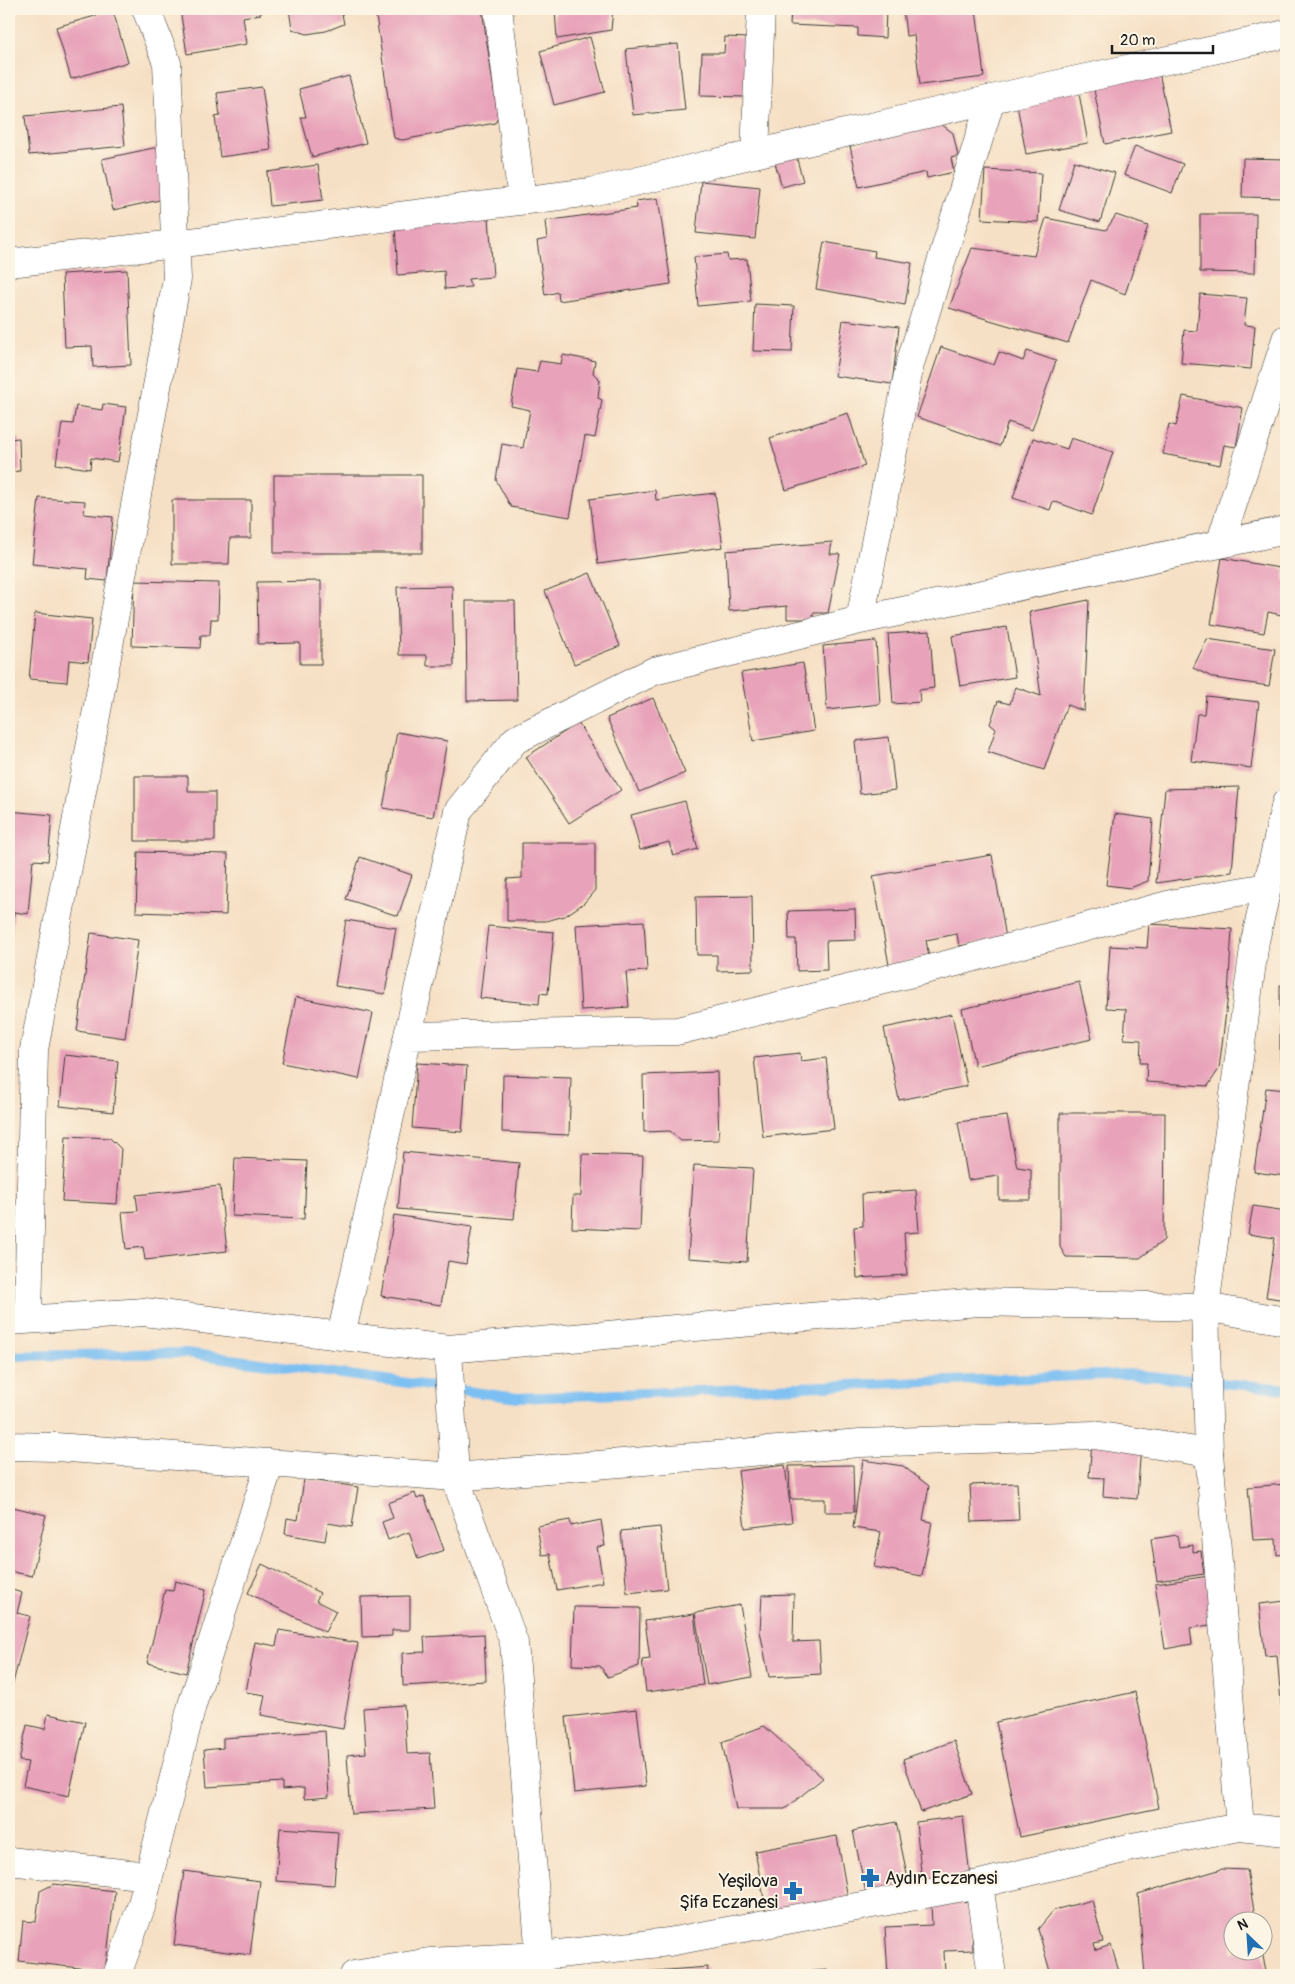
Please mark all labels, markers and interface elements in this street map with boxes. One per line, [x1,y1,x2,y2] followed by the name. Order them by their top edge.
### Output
[1112,22,1214,54] scale bar
[1120,31,1155,50] text: 20 m
[859,1867,881,1889] pharmacy icon: Aydın Eczanesi
[885,1867,997,1890] place label: Aydın Eczanesi
[679,1870,778,1914] place label: Yeşilova Şifa Eczanesi
[782,1880,804,1902] pharmacy icon: Yeşilova Şifa Eczanesi
[1222,1912,1272,1962] north arrow
[1235,1915,1251,1934] text: N

